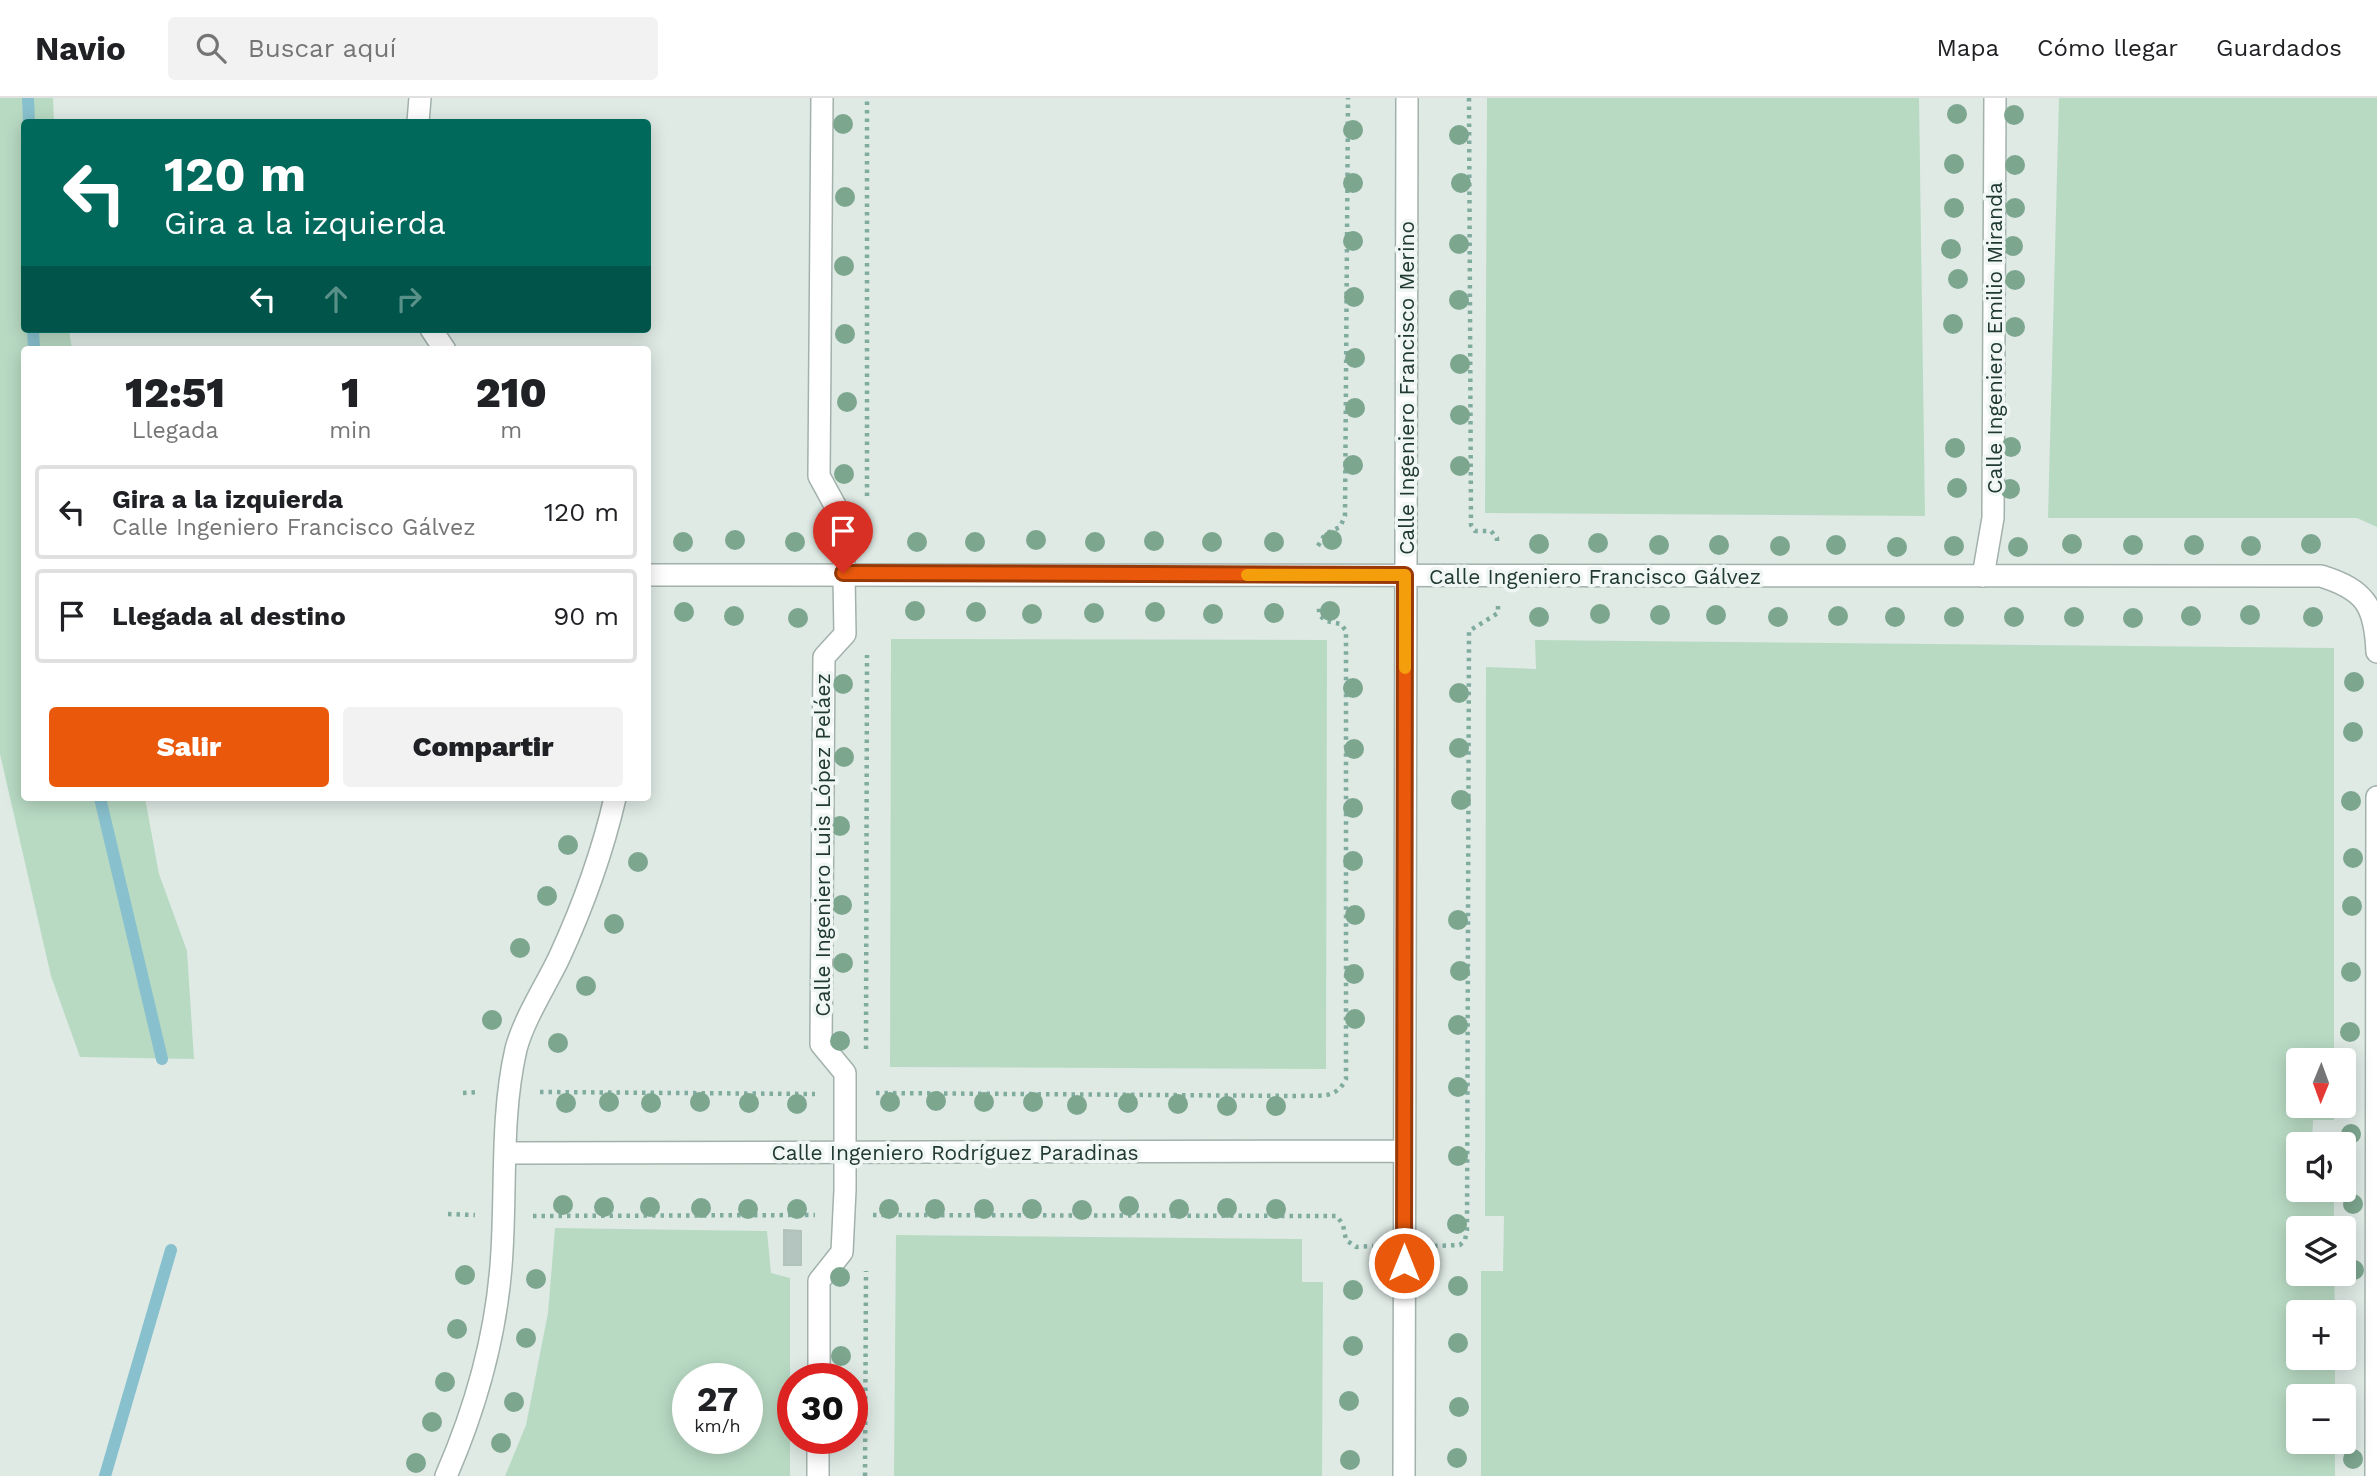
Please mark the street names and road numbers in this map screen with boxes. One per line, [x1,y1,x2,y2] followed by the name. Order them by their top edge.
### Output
[1982,182,2007,494] street label: Calle Ingeniero Emilio Miranda
[1394,221,1419,555] street label: Calle Ingeniero Francisco Merino
[1429,564,1761,589] street label: Calle Ingeniero Francisco Gálvez
[810,673,835,1017] street label: Calle Ingeniero Luis López Peláez
[771,1140,1139,1165] street label: Calle Ingeniero Rodríguez Paradinas

